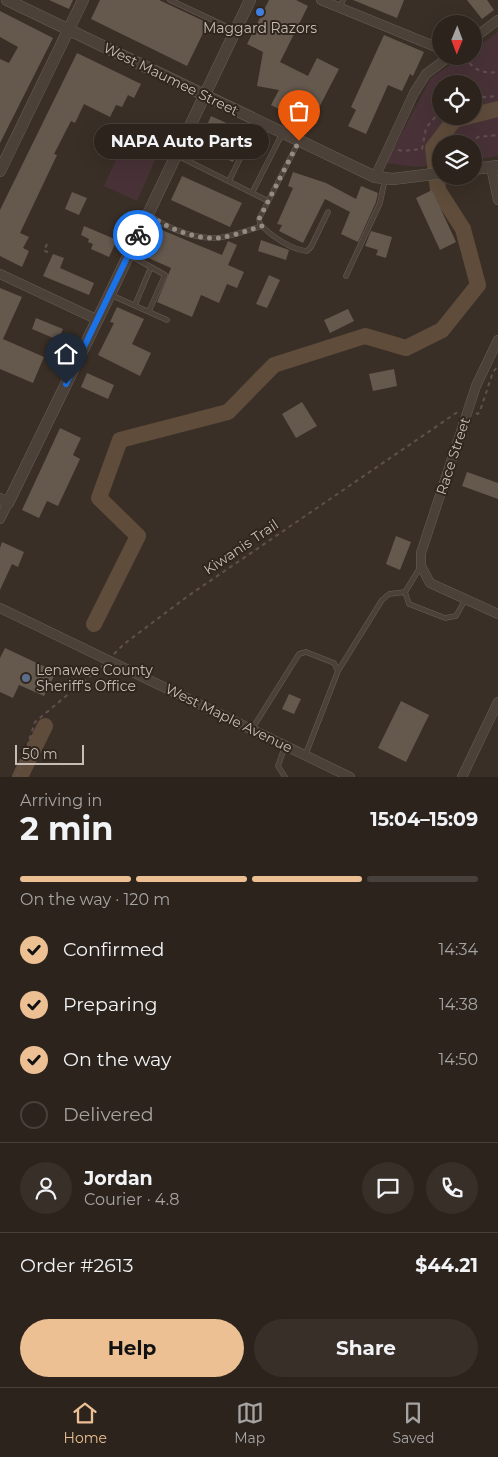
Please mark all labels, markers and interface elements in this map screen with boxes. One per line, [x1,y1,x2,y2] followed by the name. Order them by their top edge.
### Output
[254,6,266,18] marker: Maggard Razors
[432,15,482,65] north arrow
[432,15,482,185] map controls
[203,19,317,37] place label: Maggard Razors
[100,38,242,120] street label: West Maumee Street
[432,75,482,125] button: locate
[278,90,320,141] pin
[285,97,313,125] icon: bag
[94,124,269,158] callout: NAPA Auto Parts
[111,132,252,151] text: NAPA Auto Parts
[432,135,482,185] button: layers
[113,210,163,260] courier
[124,221,152,249] icon: bike
[45,333,87,384] pin
[52,340,80,368] icon: home
[432,415,474,497] street label: Race Street
[200,515,282,579] street label: Kiwanis Trail
[36,661,153,695] place label: Lenawee County Sheriff's Office
[20,672,32,684] marker: Lenawee County Sheriff's Office
[162,679,296,757] street label: West Maple Avenue
[15,742,84,765] scale bar
[22,745,58,763] text: 50 m
[20,791,102,810] text: Arriving in
[370,808,478,831] text: 15:04–15:09
[20,809,113,848] text: 2 min
[20,890,170,909] text: On the way · 120 m
[20,936,48,964] icon: check
[63,938,164,961] text: Confirmed
[439,940,478,959] text: 14:34
[20,991,48,1019] icon: check
[63,993,158,1016] text: Preparing
[439,995,478,1014] text: 14:38
[20,1046,48,1074] icon: check
[63,1048,171,1071] text: On the way
[439,1050,478,1069] text: 14:50
[63,1103,154,1126] text: Delivered
[20,1162,72,1214] button: person
[362,1162,414,1214] button: chat
[426,1162,478,1214] button: phone
[84,1167,153,1190] text: Jordan
[84,1190,180,1209] text: Courier · 4.8
[20,1254,133,1277] text: Order #2613
[415,1254,478,1277] text: $44.21
[20,1319,244,1377] button: Help
[254,1319,478,1377] button: Share
[64,1399,107,1447] tab: Home
[234,1399,265,1447] tab: Map
[392,1399,434,1447] tab: Saved

